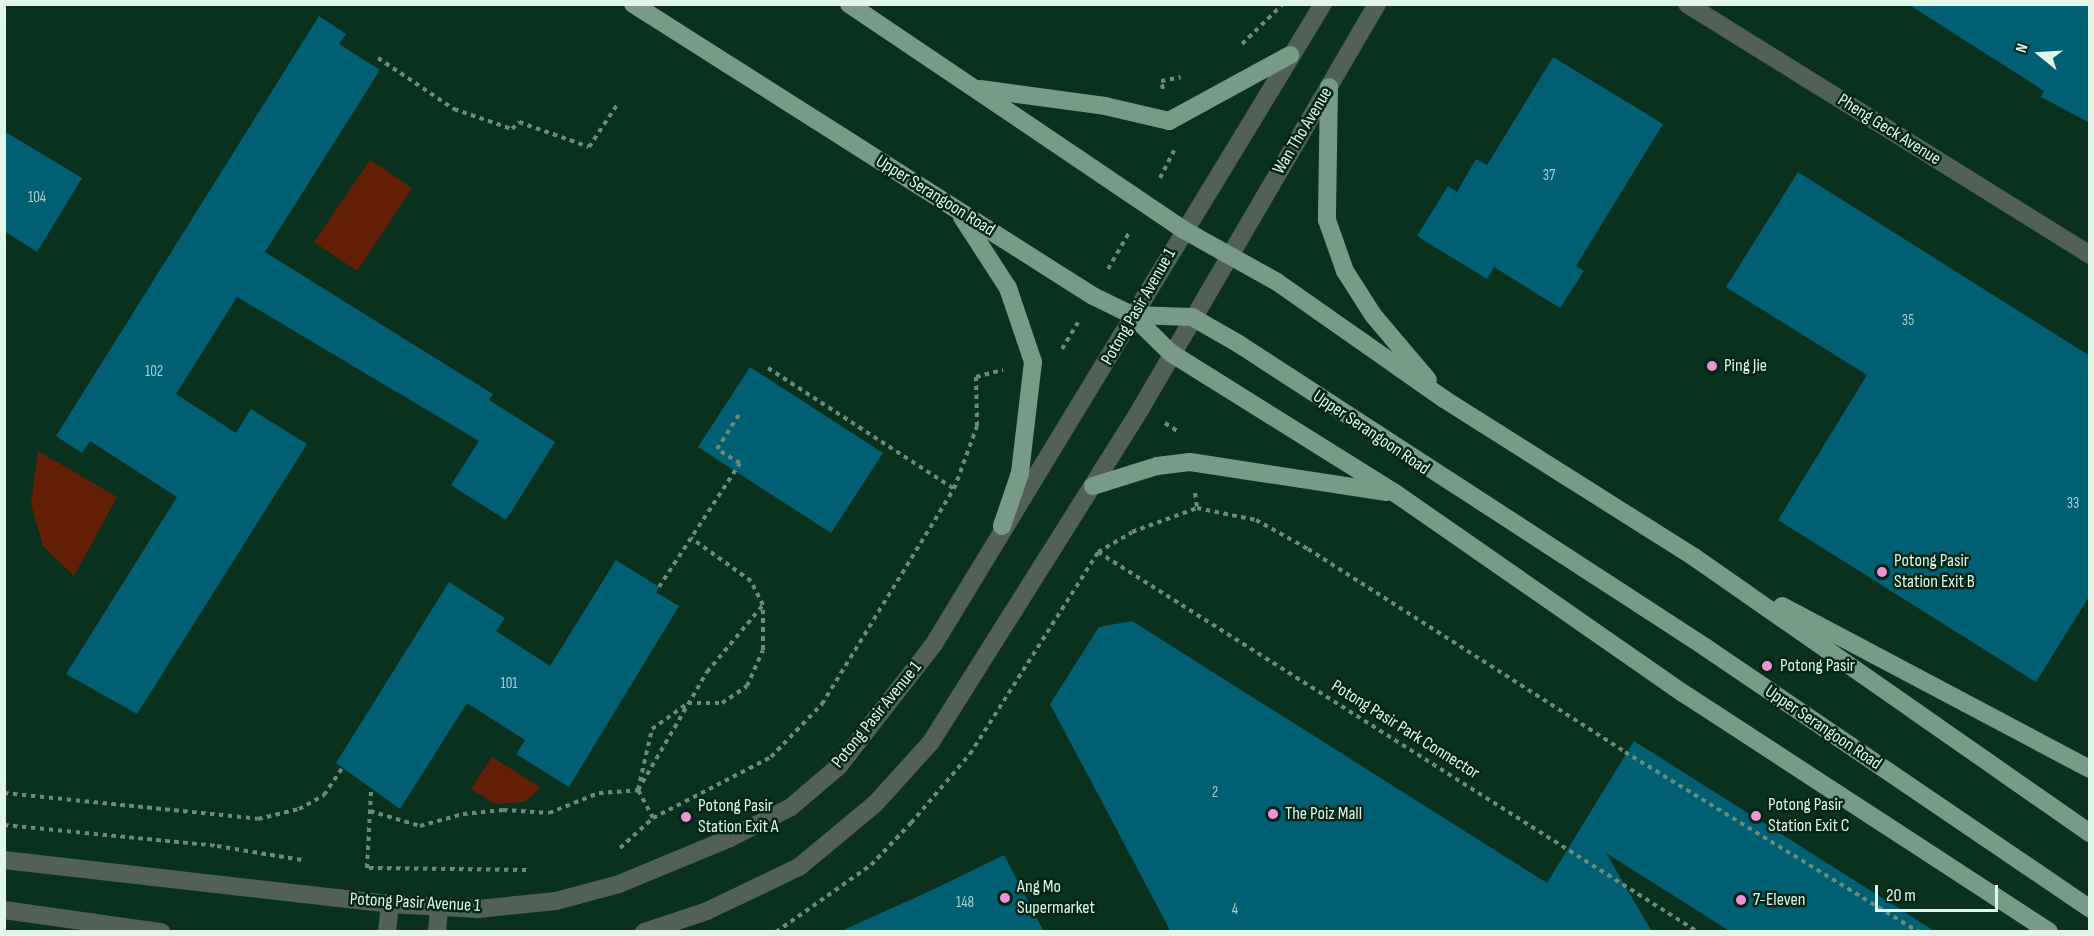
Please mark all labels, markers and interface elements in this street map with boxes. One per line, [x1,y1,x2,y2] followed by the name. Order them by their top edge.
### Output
[2010,24,2070,84] north arrow
[2012,41,2033,55] text: N
[1269,83,1337,179] street label: Wan Tho Avenue
[1833,90,1945,170] street label: Pheng Geck Avenue
[872,151,998,241] street label: Upper Serangoon Road
[1543,167,1555,185] house number: 37
[28,189,46,207] house number: 104
[1097,245,1181,369] street label: Potong Pasir Avenue 1
[1902,312,1914,330] house number: 35
[1724,355,1767,377] place label: Ping Jie
[1705,359,1719,373] marker: Ping Jie
[145,363,163,381] house number: 102
[1309,386,1433,480] street label: Upper Serangoon Road
[2067,495,2079,513] house number: 33
[1894,551,1975,594] place label: Potong Pasir Station Exit B
[1875,565,1889,579] marker: Potong Pasir Station Exit B
[1780,655,1855,677] place label: Potong Pasir
[827,657,927,773] street label: Potong Pasir Avenue 1
[1758,657,1776,675] marker: Potong Pasir
[500,675,518,693] house number: 101
[1327,676,1483,784] street label: Potong Pasir Park Connector
[1761,681,1885,775] street label: Upper Serangoon Road
[1212,784,1218,802] house number: 2
[1768,795,1850,838] place label: Potong Pasir Station Exit C
[698,796,778,838] place label: Potong Pasir Station Exit A
[1285,803,1362,825] place label: The Poiz Mall
[1266,807,1280,821] marker: The Poiz Mall
[1749,809,1763,823] marker: Potong Pasir Station Exit C
[679,810,693,824] marker: Potong Pasir Station Exit A
[1878,873,2001,911] scale bar
[1017,877,1095,920] place label: Ang Mo Supermarket
[1886,885,1916,906] text: 20 m
[349,889,481,917] street label: Potong Pasir Avenue 1
[1753,889,1806,911] place label: 7-Eleven
[998,891,1012,905] marker: Ang Mo Supermarket
[1734,893,1748,907] marker: 7-Eleven
[956,894,974,912] house number: 148
[1232,901,1238,919] house number: 4

